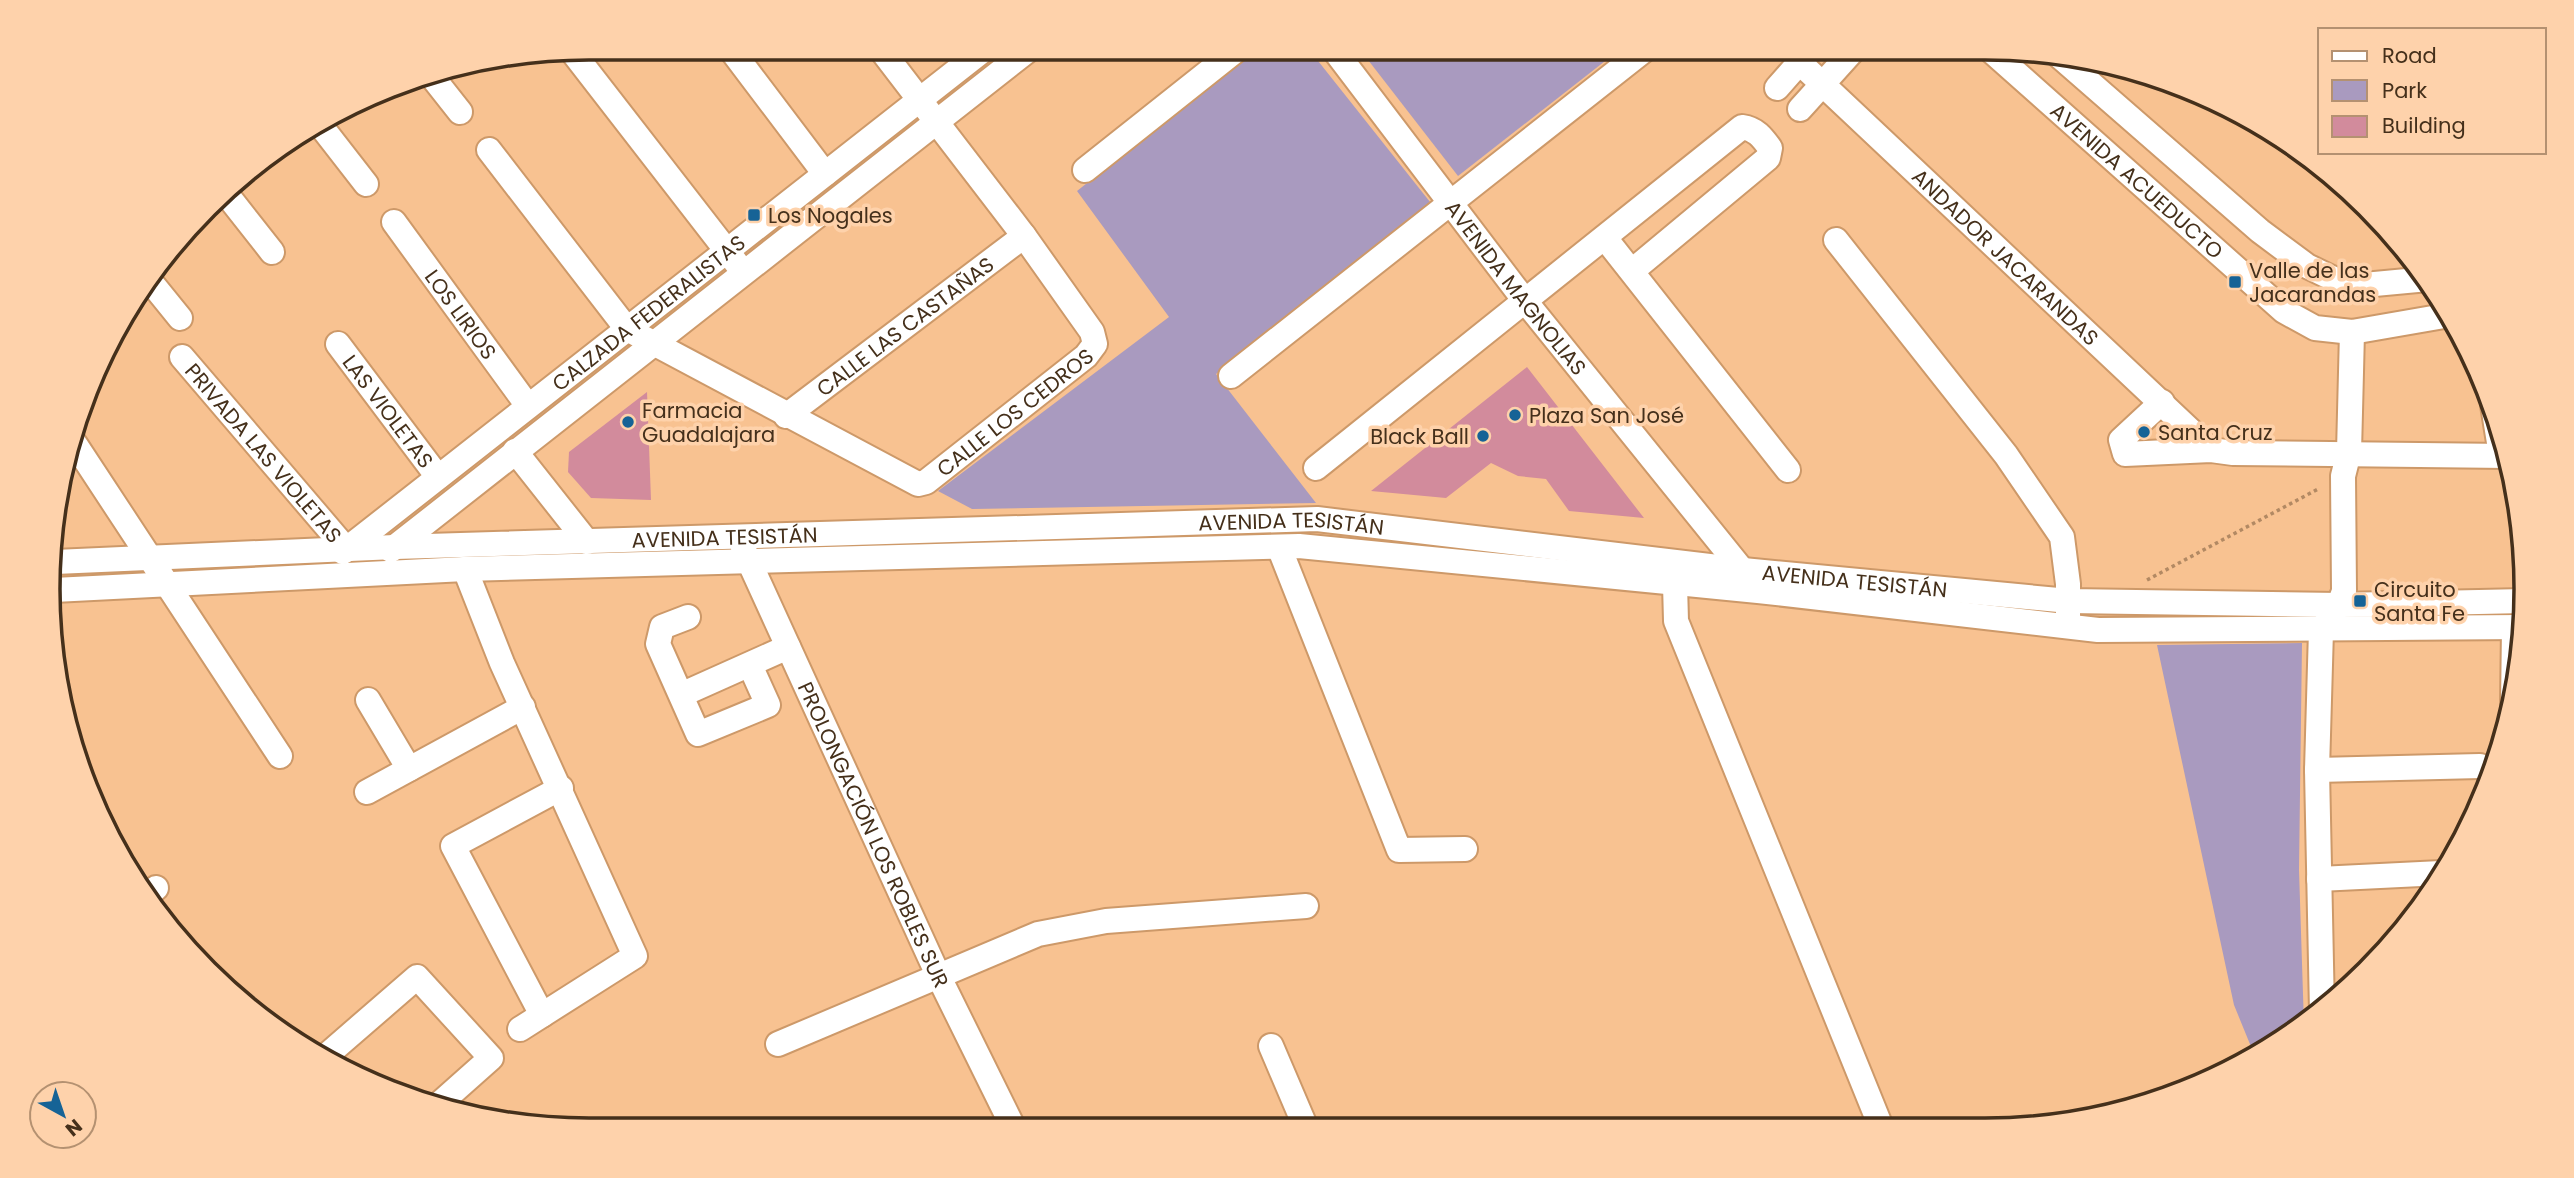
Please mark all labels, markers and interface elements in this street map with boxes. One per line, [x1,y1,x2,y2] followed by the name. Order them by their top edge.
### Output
[2318,28,2546,154] legend
[2382,41,2437,70] text: Road
[2382,76,2427,105] text: Park
[2045,96,2230,265] street label: AVENIDA ACUEDUCTO
[2382,111,2466,140] text: Building
[1906,162,2105,352] street label: ANDADOR JACARANDAS
[1439,194,1594,381] street label: AVENIDA MAGNOLIAS
[768,201,893,230] place label: Los Nogales
[746,207,762,223] marker: Los Nogales
[546,228,751,397] street label: CALZADA FEDERALISTAS
[810,250,1000,403] street label: CALLE LAS CASTAÑAS
[2249,256,2376,309] place label: Valle de las Jacarandas
[419,263,504,365] street label: LOS LIRIOS
[2227,274,2243,290] marker: Valle de las Jacarandas
[930,341,1099,483] street label: CALLE LOS CEDROS
[336,349,441,474] street label: LAS VIOLETAS
[179,357,349,549] street label: PRIVADA LAS VIOLETAS
[642,396,775,449] place label: Farmacia Guadalajara
[1529,401,1684,430] place label: Plaza San José
[1507,407,1523,423] marker: Plaza San José
[620,414,636,430] marker: Farmacia Guadalajara
[2158,418,2272,447] place label: Santa Cruz
[1370,422,1469,451] place label: Black Ball
[2136,424,2152,440] marker: Santa Cruz
[1475,428,1491,444] marker: Black Ball
[1198,504,1385,541] street label: AVENIDA TESISTÁN
[631,520,818,554] street label: AVENIDA TESISTÁN
[1761,557,1949,604] street label: AVENIDA TESISTÁN
[2374,575,2465,628] place label: Circuito Santa Fe
[2352,593,2368,609] marker: Circuito Santa Fe
[791,677,956,992] street label: PROLONGACIÓN LOS ROBLES SUR
[28,1080,98,1150] north arrow
[59,1113,88,1143] text: N

